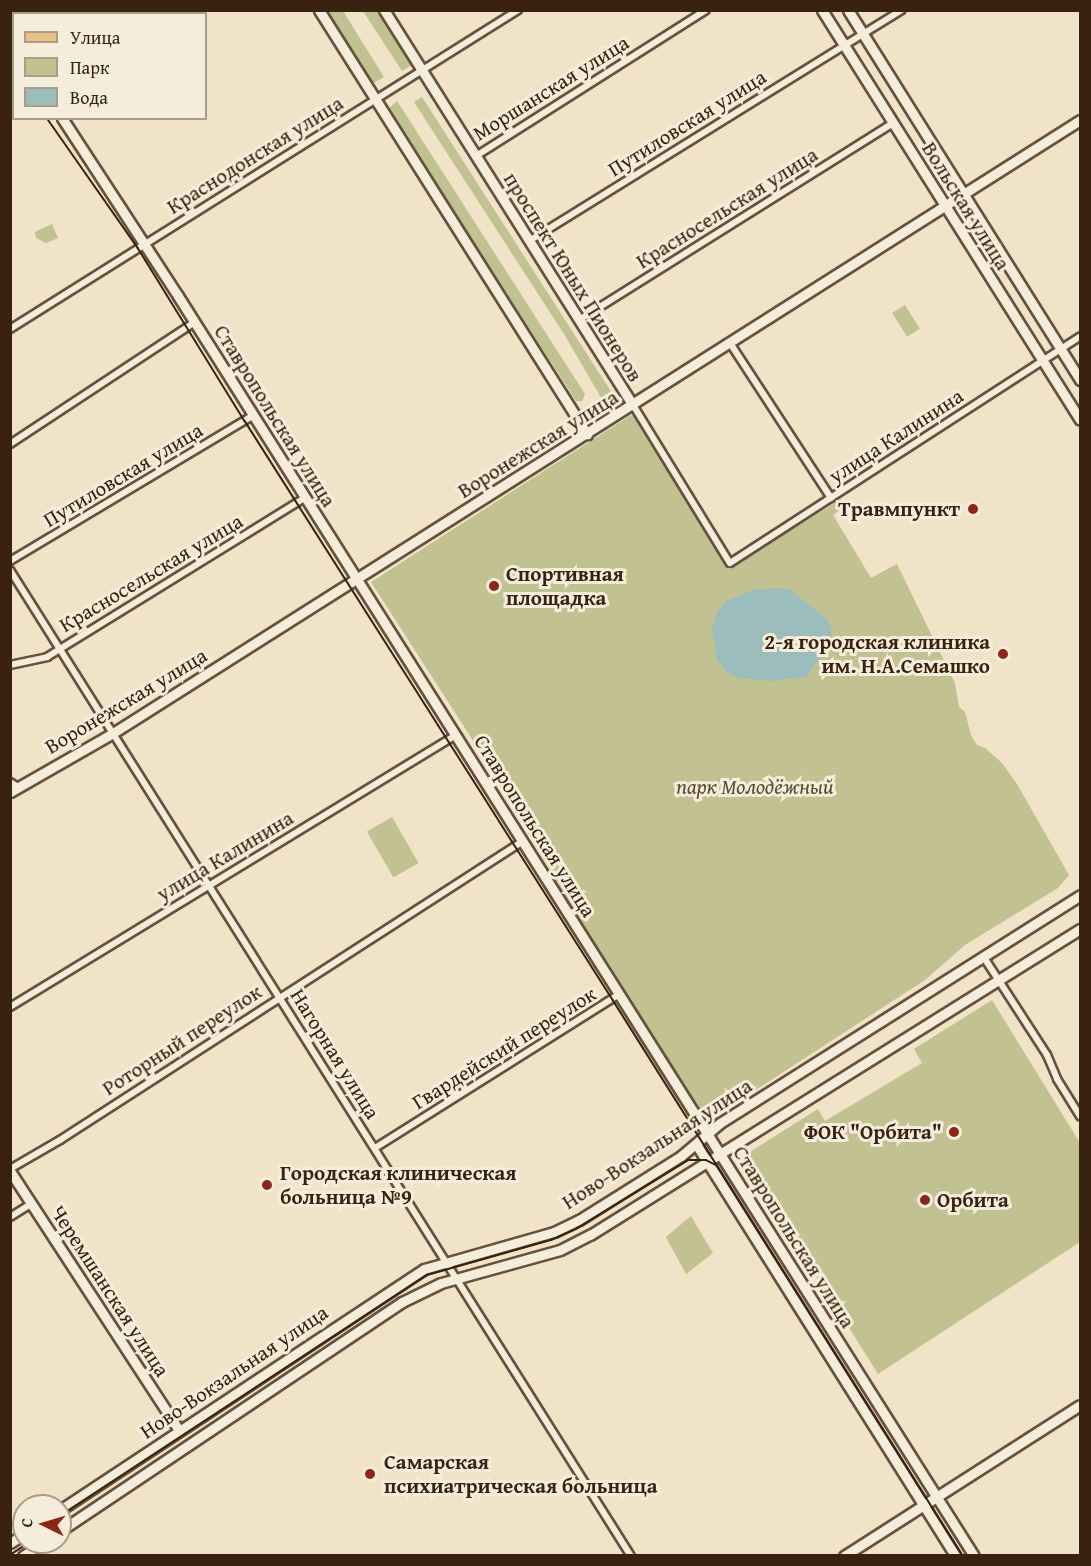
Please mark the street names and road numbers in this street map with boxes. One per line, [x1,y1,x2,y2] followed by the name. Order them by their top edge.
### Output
[468,30,634,146] street label: Моршанская улица
[603,64,771,182] street label: Путиловская улица
[162,91,348,219] street label: Краснодонская улица
[917,137,1015,275] street label: Вольская улица
[632,142,822,274] street label: Красносельская улица
[498,168,648,386] street label: проспект Юных Пионеров
[209,320,341,512] street label: Ставропольская улица
[824,383,968,489] street label: улица Калинина
[453,384,623,504] street label: Воронежская улица
[39,417,207,533] street label: Путиловская улица
[55,508,247,638] street label: Красносельская улица
[41,643,211,759] street label: Воронежская улица
[469,730,601,922] street label: Ставропольская улица
[152,805,298,907] street label: улица Калинина
[98,979,266,1101] street label: Роторный переулок
[407,981,601,1115] street label: Гвардейский переулок
[285,984,385,1124] street label: Нагорная улица
[557,1073,757,1215] street label: Ново-Вокзальная улица
[728,1141,860,1333] street label: Ставропольская улица
[45,1201,175,1381] street label: Черемшанская улица
[135,1300,333,1444] street label: Ново-Вокзальная улица

